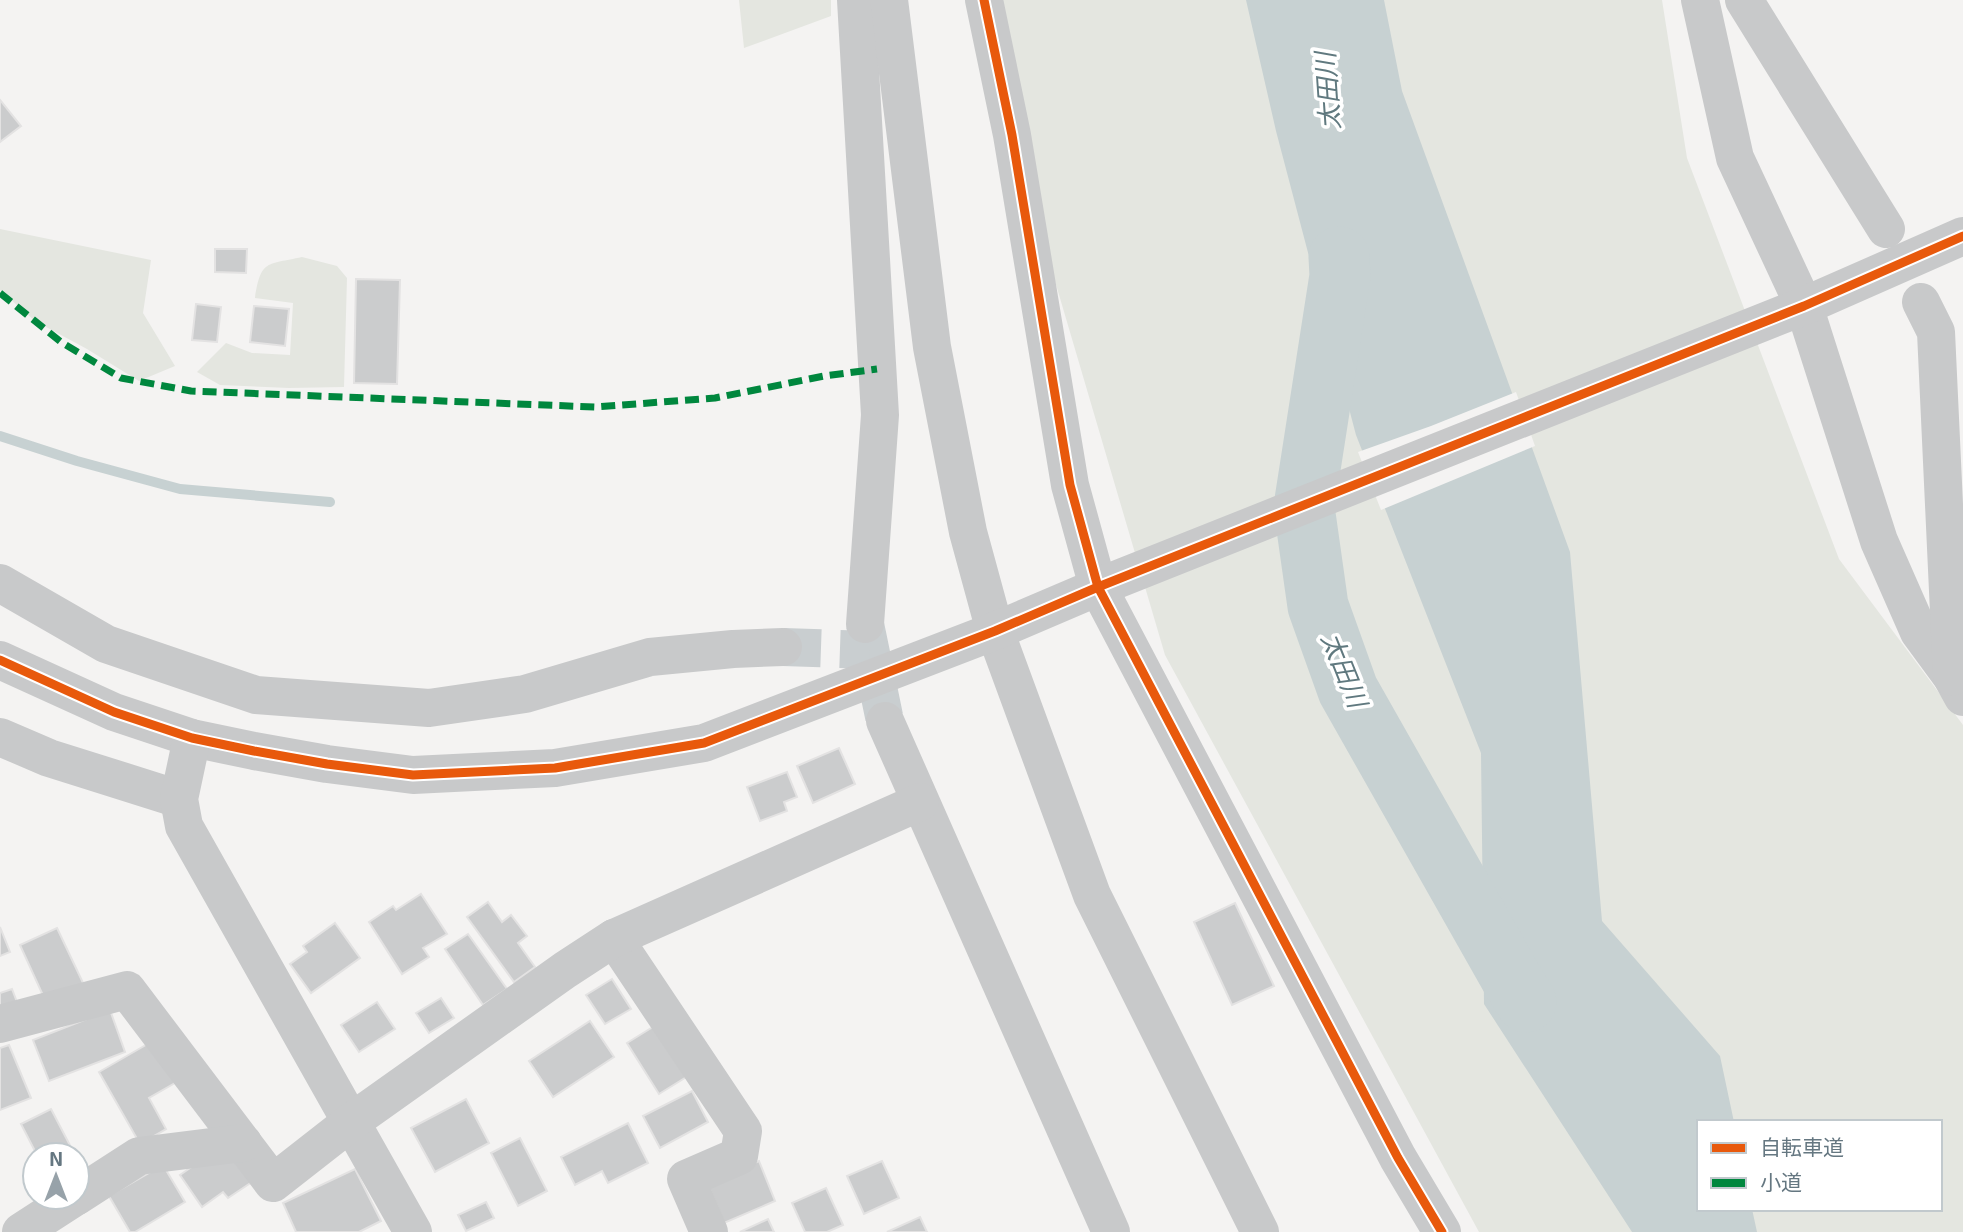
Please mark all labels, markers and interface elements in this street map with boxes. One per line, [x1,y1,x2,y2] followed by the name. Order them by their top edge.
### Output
[1308,48,1345,131] water label: 太田川
[1316,627,1375,714] water label: 太田川
[1697,1120,1942,1211] legend
[1760,1134,1844,1159] text: 自転車道
[21,1141,91,1211] north arrow
[49,1147,63,1170] text: N
[1760,1169,1802,1194] text: 小道

